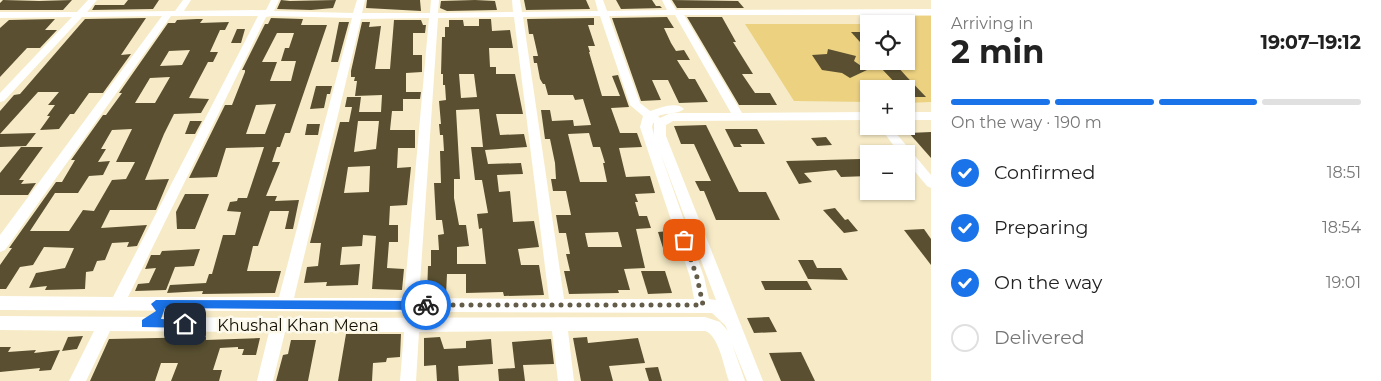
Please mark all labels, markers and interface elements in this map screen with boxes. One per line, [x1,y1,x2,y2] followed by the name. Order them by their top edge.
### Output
[951,14,1033,33] text: Arriving in
[860,15,915,200] map controls
[860,15,915,70] button: locate
[1261,31,1361,54] text: 19:07–19:12
[951,32,1044,71] text: 2 min
[860,80,915,135] button: +
[951,113,1102,132] text: On the way · 190 m
[860,145,915,200] button: −
[951,159,979,187] icon: check
[994,161,1095,184] text: Confirmed
[1327,163,1361,182] text: 18:51
[951,214,979,242] icon: check
[994,216,1089,239] text: Preparing
[1322,218,1361,237] text: 18:54
[663,219,705,261] pin
[670,226,698,254] icon: bag
[951,269,979,297] icon: check
[994,271,1102,294] text: On the way
[1326,273,1361,292] text: 19:01
[401,280,451,330] courier
[412,291,440,319] icon: bike
[164,303,206,345] pin
[171,310,199,338] icon: home
[217,316,379,335] street label: Khushal Khan Mena
[994,326,1085,349] text: Delivered

